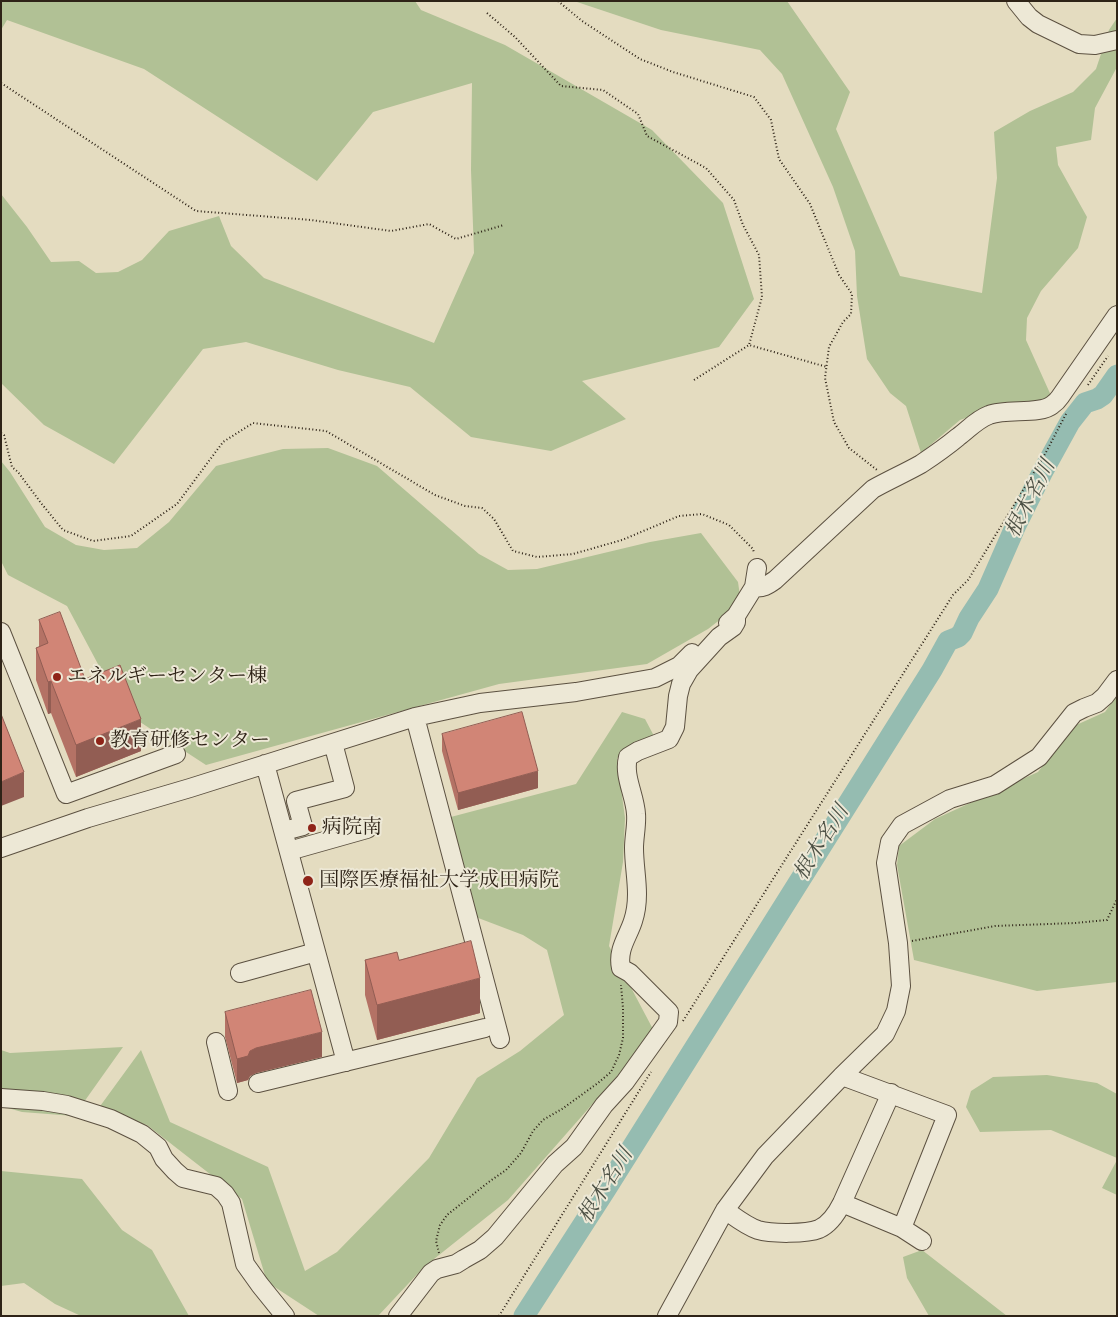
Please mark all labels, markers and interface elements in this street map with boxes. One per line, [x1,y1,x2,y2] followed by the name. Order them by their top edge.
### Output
[1001,456,1061,542] water label: 根木名川
[67,665,267,689] place label: エネルギーセンター棟
[51,671,63,683] marker: エネルギーセンター棟
[110,729,270,753] place label: 教育研修センター
[94,735,106,747] marker: 教育研修センター
[789,801,855,885] water label: 根木名川
[322,816,382,840] place label: 病院南
[306,822,318,834] marker: 病院南
[319,869,559,893] place label: 国際医療福祉大学成田病院
[301,874,315,888] marker: 国際医療福祉大学成田病院
[573,1144,639,1228] water label: 根木名川

